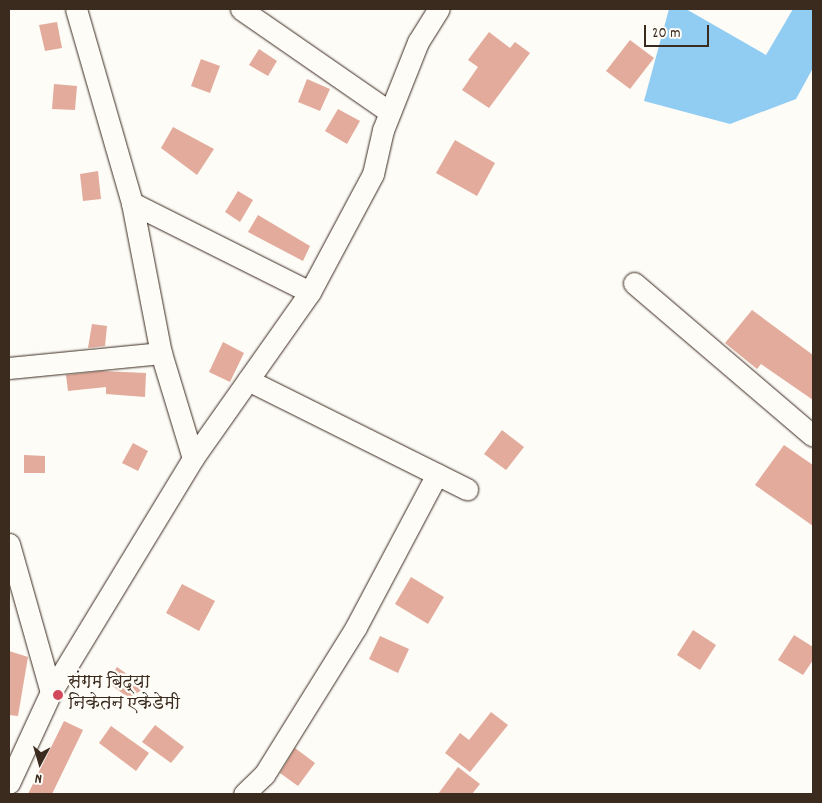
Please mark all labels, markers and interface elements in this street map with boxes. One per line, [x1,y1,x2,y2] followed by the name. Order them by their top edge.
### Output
[647,15,712,47] scale bar
[652,23,680,45] text: 20 m
[68,674,180,716] place label: संगम बिद्या निकेतन एकेडेमी
[52,689,64,701] marker: संगम बिद्या निकेतन एकेडेमी
[15,738,65,788] north arrow
[34,768,43,788] text: N

